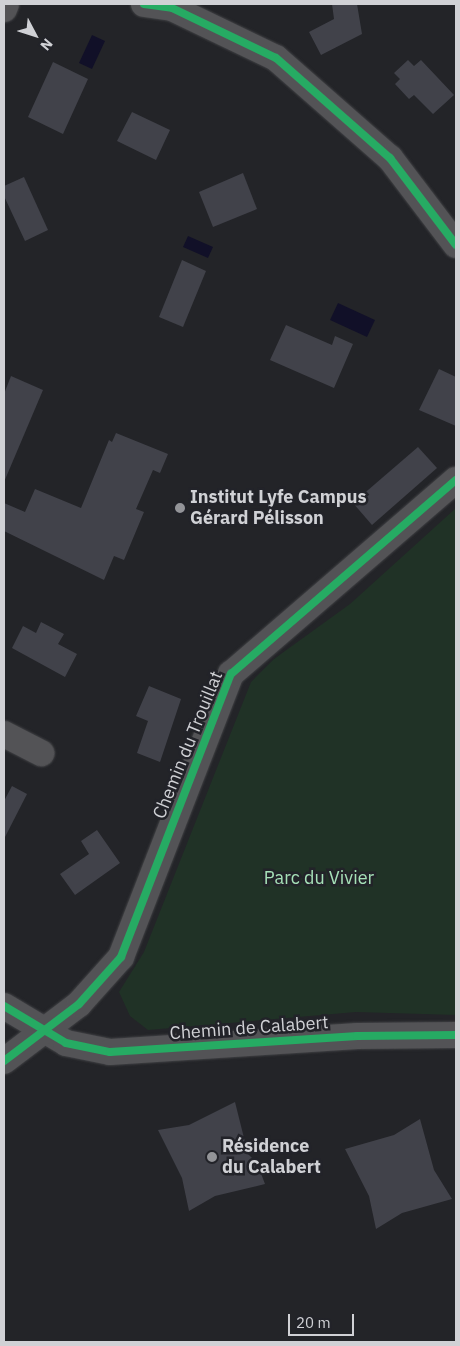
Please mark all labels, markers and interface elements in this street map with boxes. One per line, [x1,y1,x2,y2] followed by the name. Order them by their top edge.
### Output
[10,10,60,60] north arrow
[36,35,57,54] text: N
[190,487,366,530] place label: Institut Lyfe Campus Gérard Pélisson
[174,502,186,514] marker: Institut Lyfe Campus Gérard Pélisson
[149,668,227,822] street label: Chemin du Trouillat
[264,867,374,889] park label: Parc du Vivier
[169,1012,329,1044] street label: Chemin de Calabert
[222,1136,321,1178] place label: Résidence du Calabert
[206,1151,218,1163] marker: Résidence du Calabert
[290,1304,356,1336] scale bar
[296,1313,331,1332] text: 20 m

